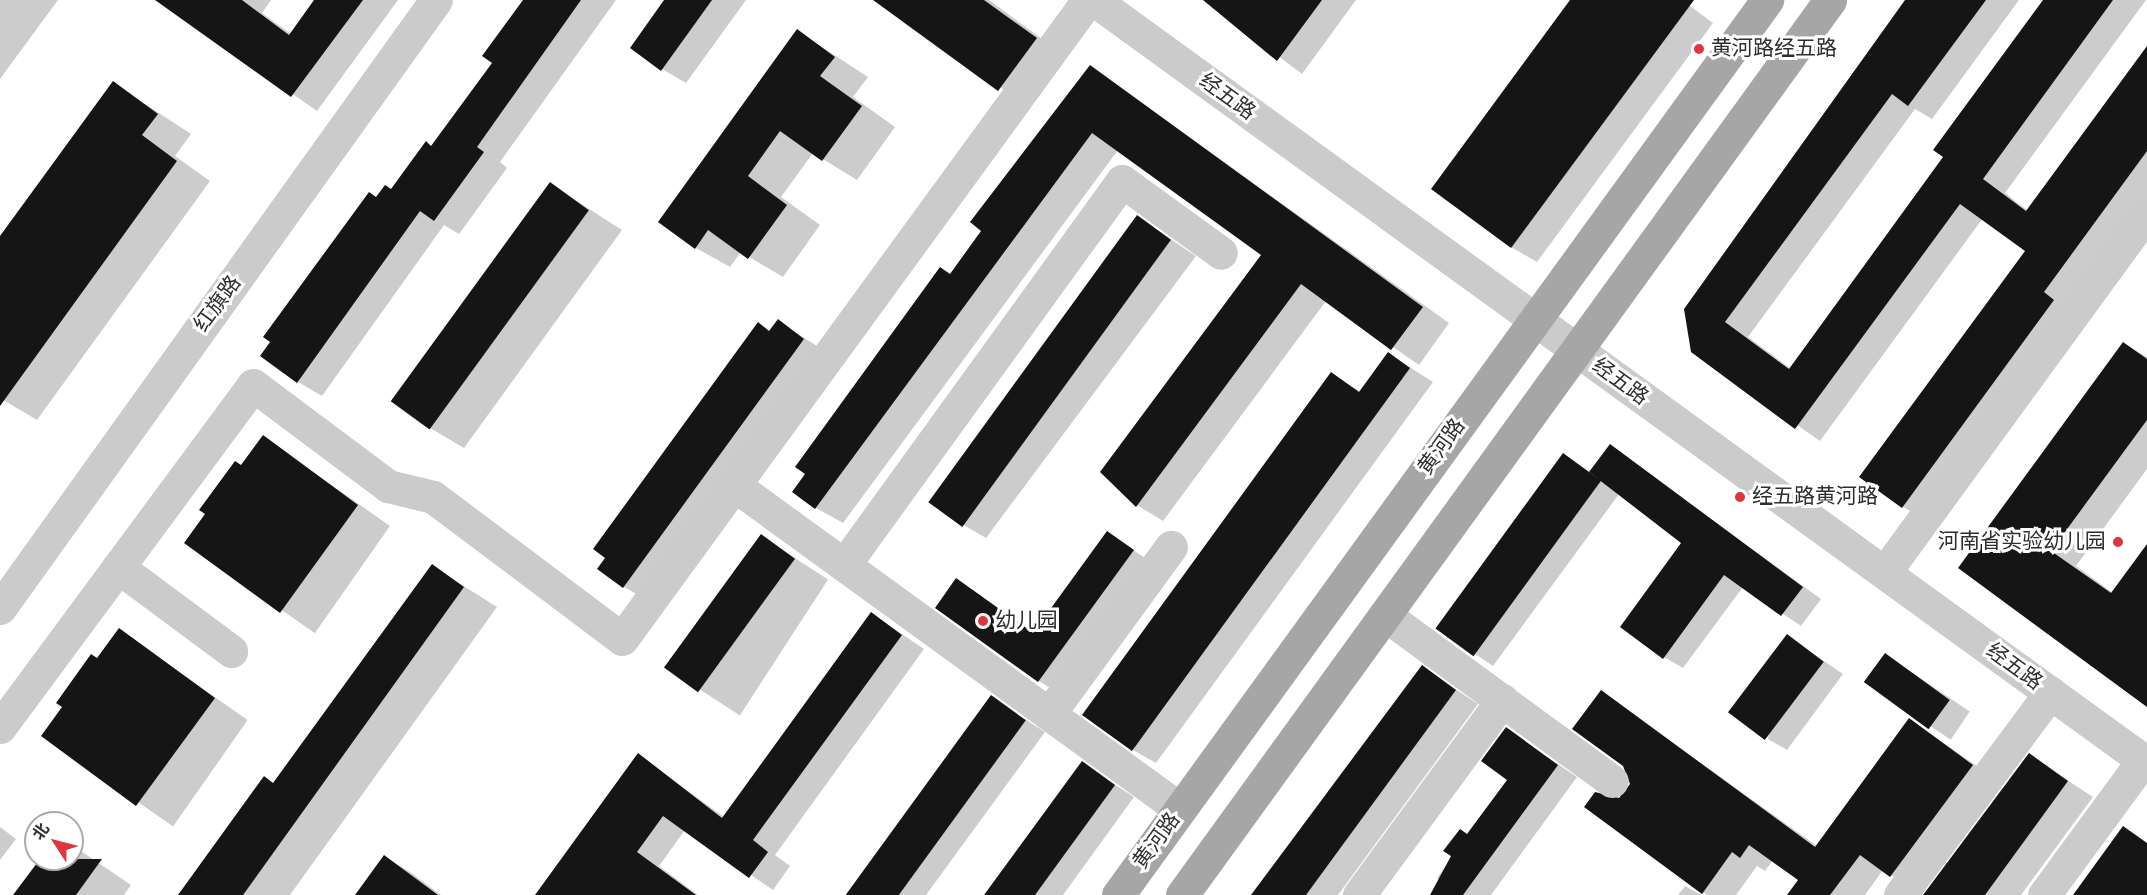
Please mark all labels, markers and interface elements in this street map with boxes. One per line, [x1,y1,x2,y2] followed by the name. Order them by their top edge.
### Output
[1711,36,1837,62] place label: 黄河路经五路
[1692,42,1706,56] marker: 黄河路经五路
[1194,68,1260,126] street label: 经五路
[189,271,247,337] street label: 红旗路
[1587,353,1653,411] street label: 经五路
[1413,414,1471,480] street label: 黄河路
[1752,484,1878,510] place label: 经五路黄河路
[1733,490,1747,504] marker: 经五路黄河路
[1938,529,2106,555] place label: 河南省实验幼儿园
[2111,535,2125,549] marker: 河南省实验幼儿园
[995,608,1058,634] place label: 幼儿园
[976,614,990,628] marker: 幼儿园
[1981,638,2047,696] street label: 经五路
[1128,808,1186,874] street label: 黄河路
[24,811,84,871] north arrow
[30,820,52,843] text: 北

